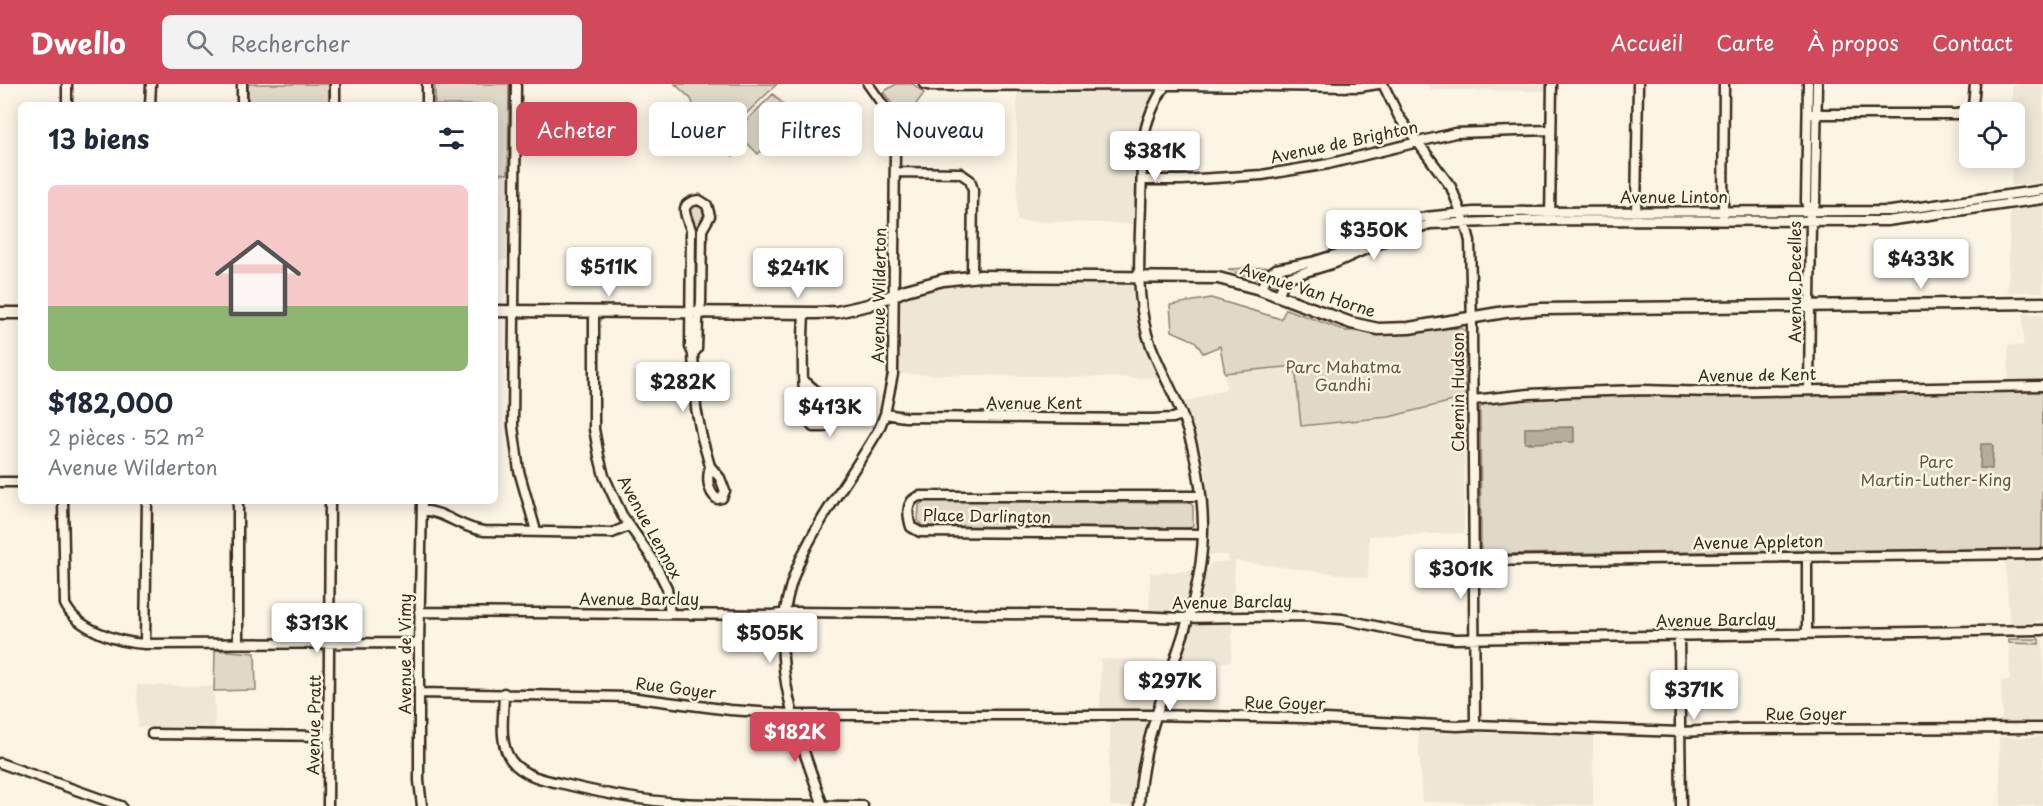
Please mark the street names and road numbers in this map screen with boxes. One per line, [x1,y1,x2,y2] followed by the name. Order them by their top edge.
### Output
[1268,114,1420,168] street label: Avenue de Brighton
[1620,184,1728,208] street label: Avenue Linton
[1782,221,1806,343] street label: Avenue Decelles
[865,227,891,363] street label: Avenue Wilderton
[1237,256,1379,322] street label: Avenue Van Horne
[1445,332,1469,452] street label: Chemin Hudson
[1698,361,1817,387] street label: Avenue de Kent
[986,390,1082,414] street label: Avenue Kent
[613,470,689,583] street label: Avenue Lennox
[923,502,1051,528] street label: Place Darlington
[1693,528,1823,554] street label: Avenue Appleton
[579,586,699,610] street label: Avenue Barclay
[1172,588,1292,614] street label: Avenue Barclay
[392,593,416,715] street label: Avenue de Vimy
[1656,606,1776,632] street label: Avenue Barclay
[634,670,718,704] street label: Rue Goyer
[300,675,326,775] street label: Avenue Pratt
[1244,689,1326,715] street label: Rue Goyer
[1765,701,1847,725] street label: Rue Goyer

